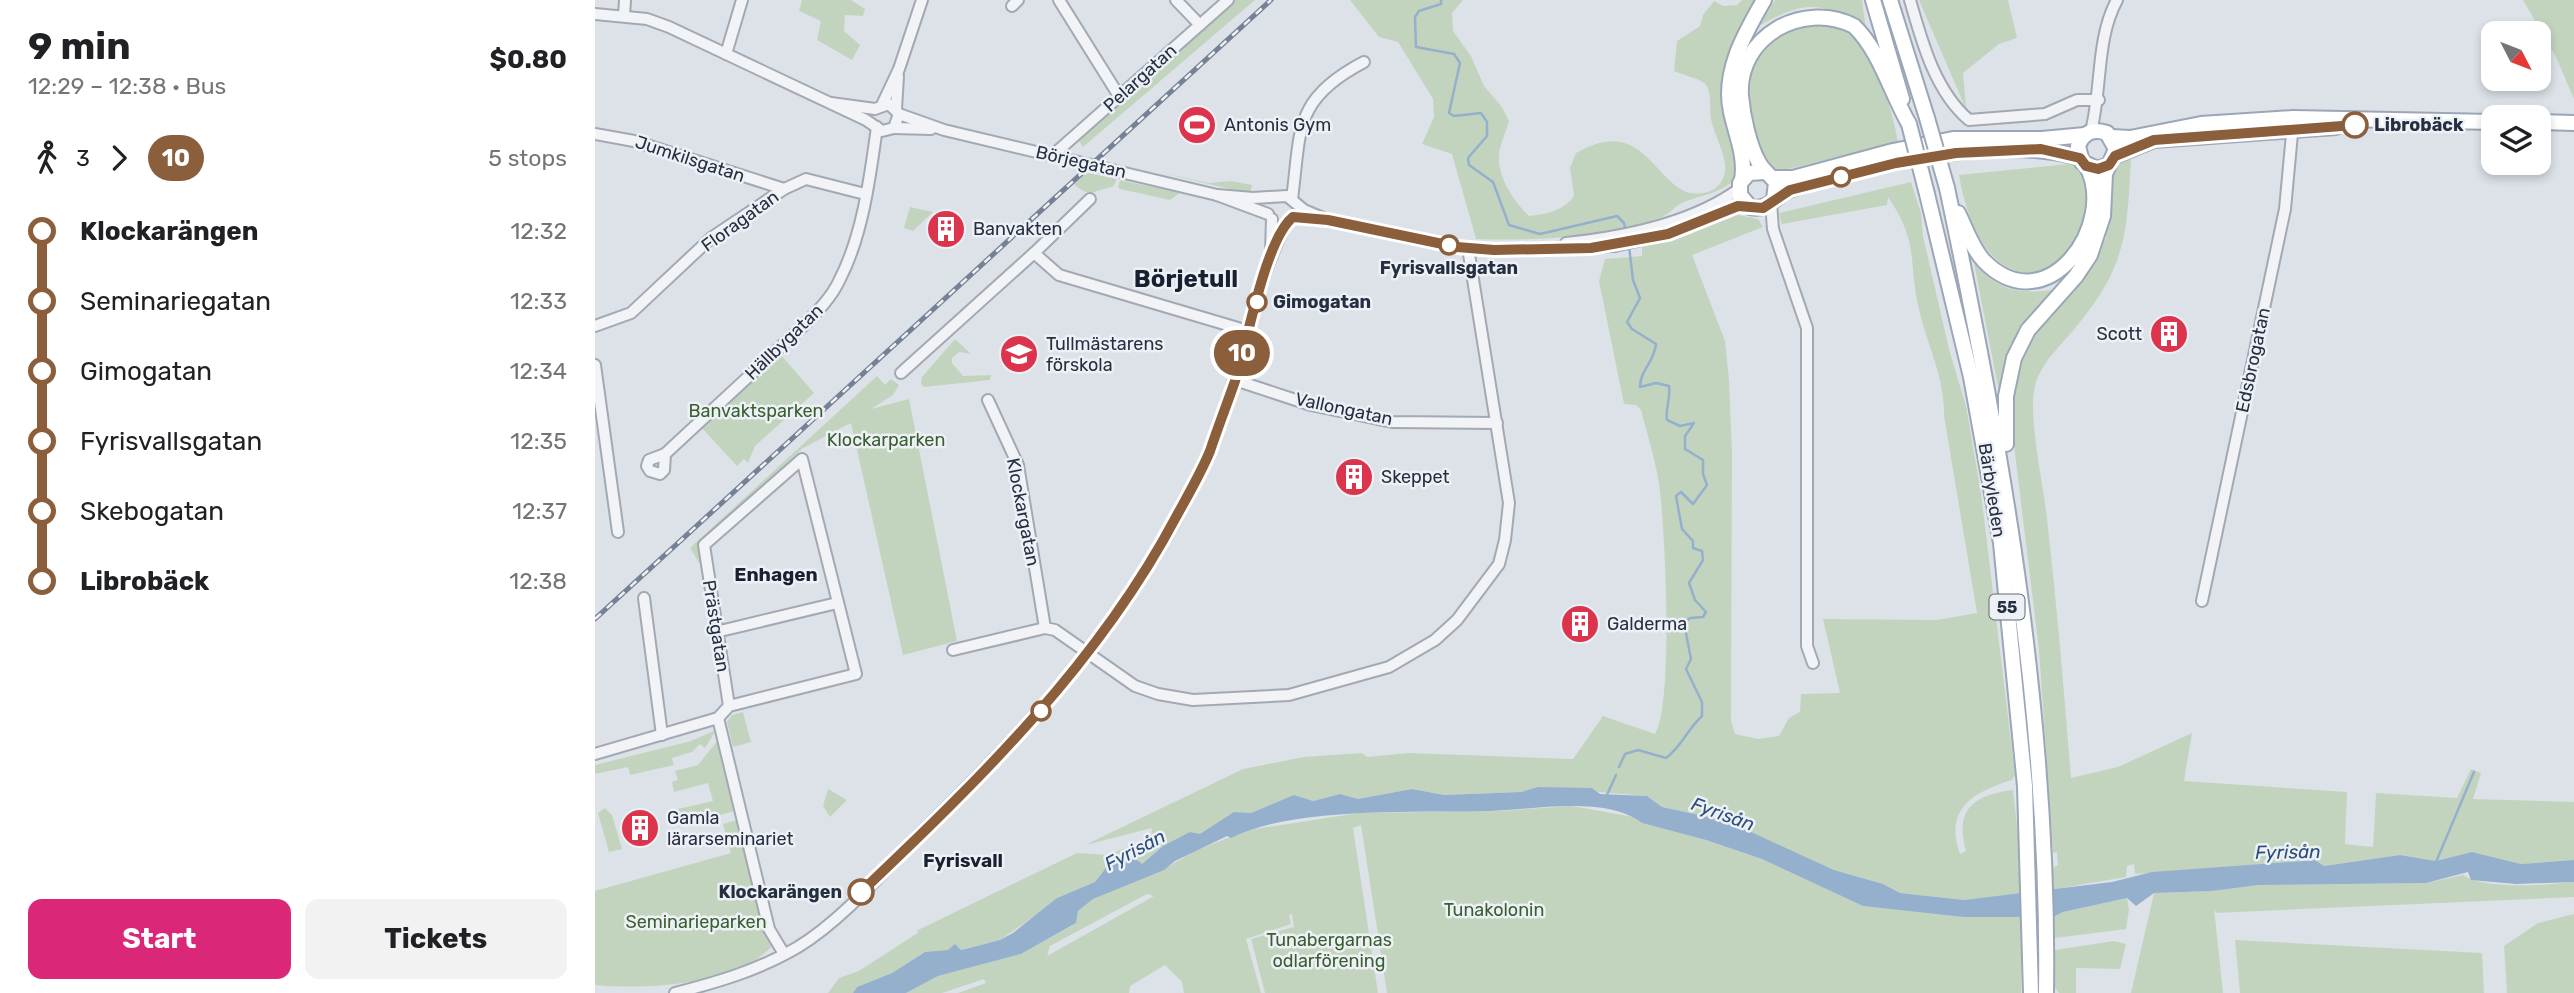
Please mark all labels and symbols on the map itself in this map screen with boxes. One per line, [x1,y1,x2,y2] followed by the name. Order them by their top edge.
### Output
[2481,21,2551,91] north arrow
[1099,39,1181,117] street label: Pelargatan
[1176,104,1218,146] sports icon: Antonis Gym
[2342,112,2368,138] marker: Librobäck
[1224,114,1331,136] place label: Antonis Gym
[2374,114,2464,136] place label: Librobäck
[632,131,748,187] street label: Jumkilsgatan
[1034,141,1128,183] street label: Börjegatan
[1831,167,1851,187] unlabelled marker
[697,186,783,256] street label: Floragatan
[925,208,967,250] building icon: Banvakten
[973,218,1062,240] place label: Banvakten
[1439,235,1459,255] marker: Fyrisvallsgatan
[1380,257,1518,279] place label: Fyrisvallsgatan
[1134,265,1238,293] district label: Börjetull
[1273,291,1371,313] place label: Gimogatan
[1247,292,1267,312] marker: Gimogatan
[740,299,828,385] street label: Hällbygatan
[2231,305,2275,415] street label: Edsbrogatan
[2148,313,2190,355] building icon: Scott
[2097,323,2142,345] place label: Scott
[1211,330,1273,376] line badge: 10
[998,333,1040,375] school or university icon: Tullmästarens förskola
[1046,333,1163,376] place label: Tullmästarens förskola
[1293,388,1395,430] street label: Vallongatan
[689,400,824,422] park label: Banvaktsparken
[827,429,945,451] park label: Klockarparken
[1974,441,2010,539] street label: Bärbyleden
[1002,456,1044,568] street label: Klockargatan
[1333,456,1375,498] building icon: Skeppet
[1381,466,1450,488] place label: Skeppet
[734,563,818,586] district label: Enhagen
[698,578,734,674] street label: Prästgatan
[1989,594,2025,620] road number: 55
[1559,603,1601,645] building icon: Galderma
[1607,613,1687,635] place label: Galderma
[1031,701,1051,721] unlabelled marker
[1688,792,1758,836] water label: Fyrisån
[619,807,661,849] building icon: Gamla lärarseminariet
[667,807,794,850] place label: Gamla lärarseminariet
[1101,824,1169,876] water label: Fyrisån
[2255,840,2321,864] water label: Fyrisån
[923,849,1003,872] district label: Fyrisvall
[848,879,874,905] marker: Klockarängen
[718,881,842,903] place label: Klockarängen
[1444,899,1544,921] park label: Tunakolonin
[625,911,767,933] park label: Seminarieparken
[1266,929,1392,972] park label: Tunabergarnas odlarförening

